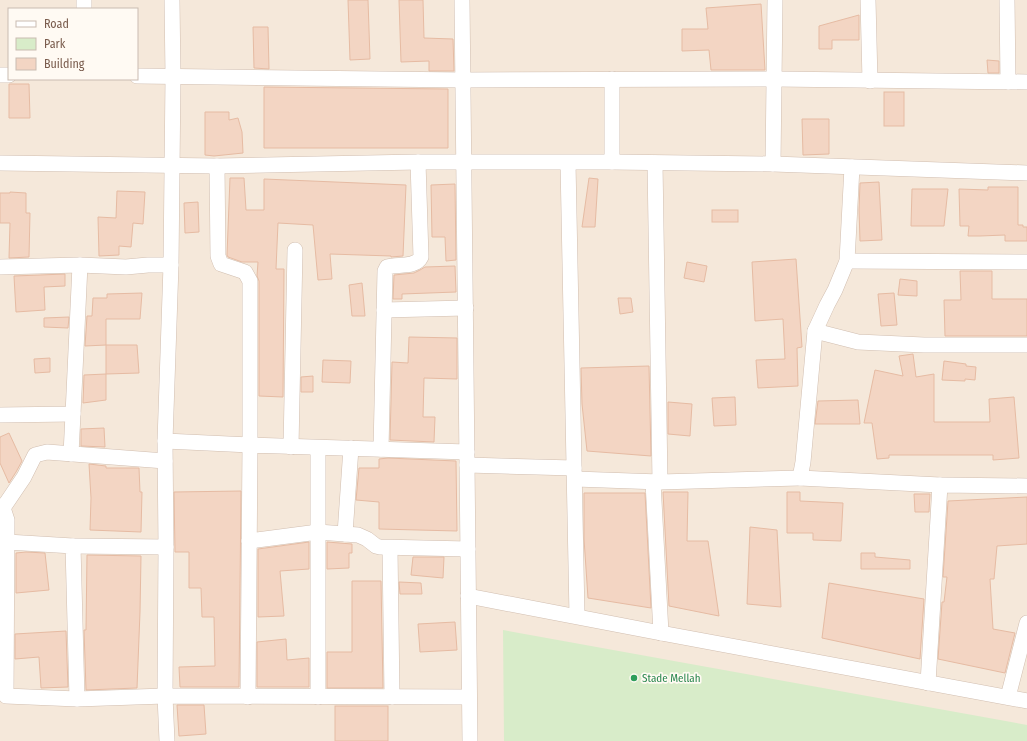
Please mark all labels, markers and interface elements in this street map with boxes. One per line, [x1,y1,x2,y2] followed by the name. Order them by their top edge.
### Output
[8,8,138,80] legend
[44,17,69,31] text: Road
[44,37,66,51] text: Park
[44,57,85,71] text: Building
[642,672,700,685] place label: Stade Mellah
[629,673,639,683] marker: Stade Mellah

